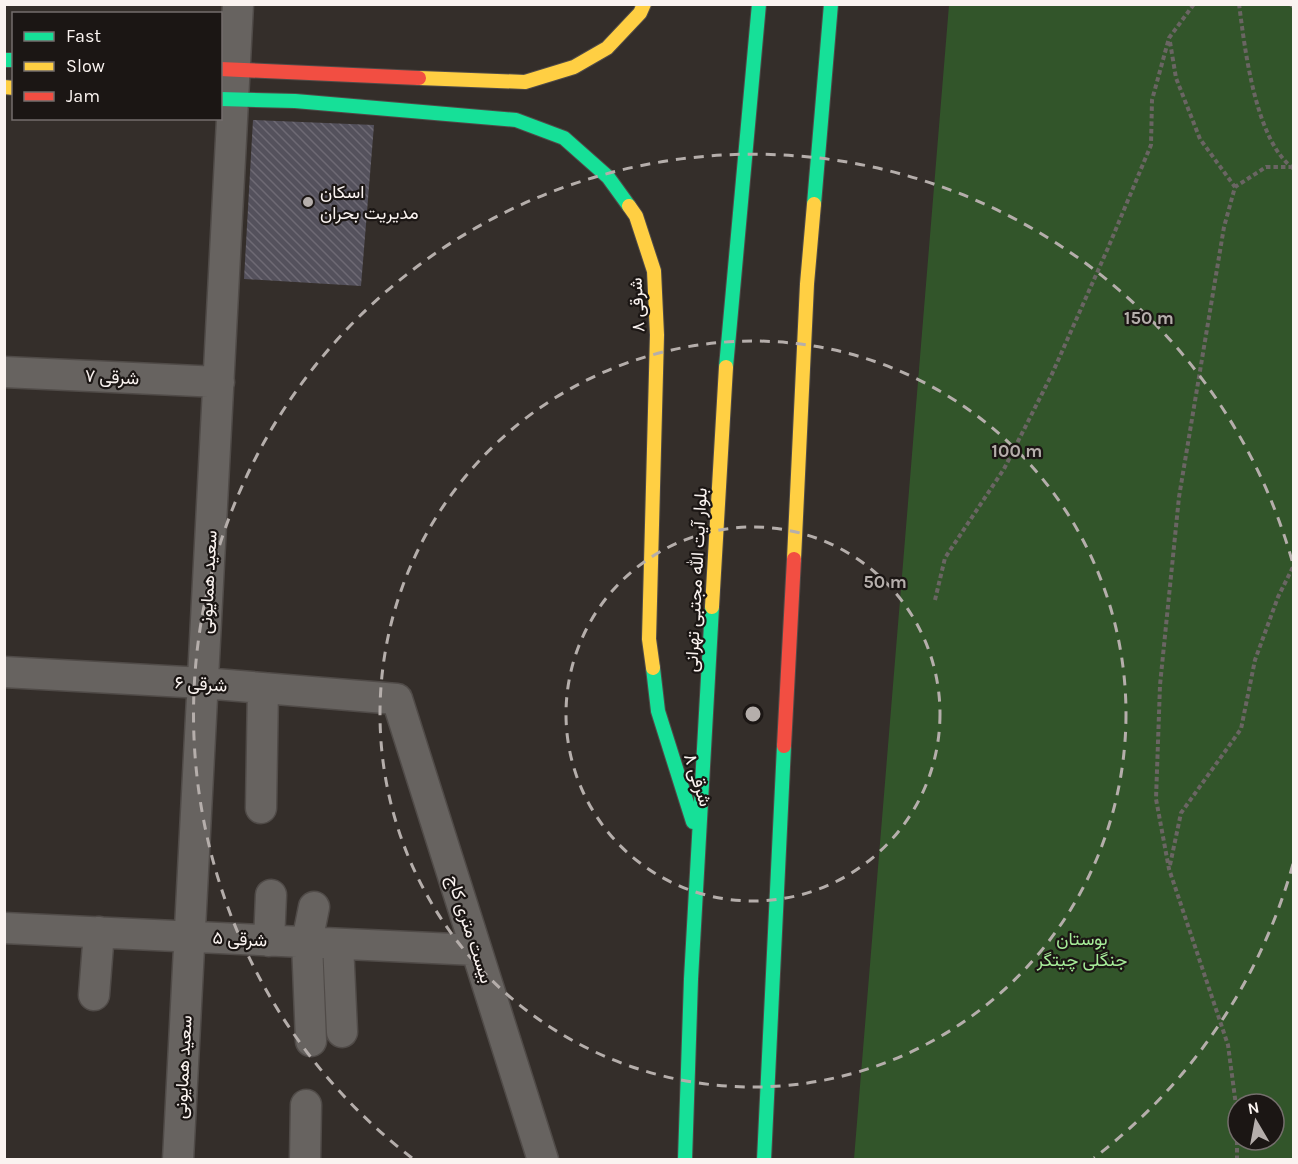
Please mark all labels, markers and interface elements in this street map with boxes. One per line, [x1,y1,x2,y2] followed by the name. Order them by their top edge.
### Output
[12,12,222,120] legend
[66,25,101,47] text: Fast
[66,55,105,77] text: Slow
[66,85,100,107] text: Jam
[320,181,419,224] place label: اسکان مدیریت بحران
[301,195,315,209] marker: اسکان مدیریت بحران
[625,277,649,333] street label: ۸ شرقی
[1124,307,1174,329] text: 150 m
[84,365,140,389] street label: ۷ شرقی
[992,440,1042,462] text: 100 m
[680,487,712,673] street label: بلوار آیت الله مجتبی تهرانی
[194,530,222,634] street label: سعید همایونی
[863,571,907,593] text: 50 m
[174,671,228,697] street label: ۶ شرقی
[743,704,763,724] centre of rings
[679,751,717,809] street label: ۸ شرقی
[441,872,498,986] street label: بیست متری کاج
[212,927,268,951] street label: ۵ شرقی
[1036,928,1127,972] park label: بوستان جنگلی چیتگر
[169,1015,197,1119] street label: سعید همایونی
[1226,1092,1286,1152] north arrow
[1246,1097,1261,1118] text: N

